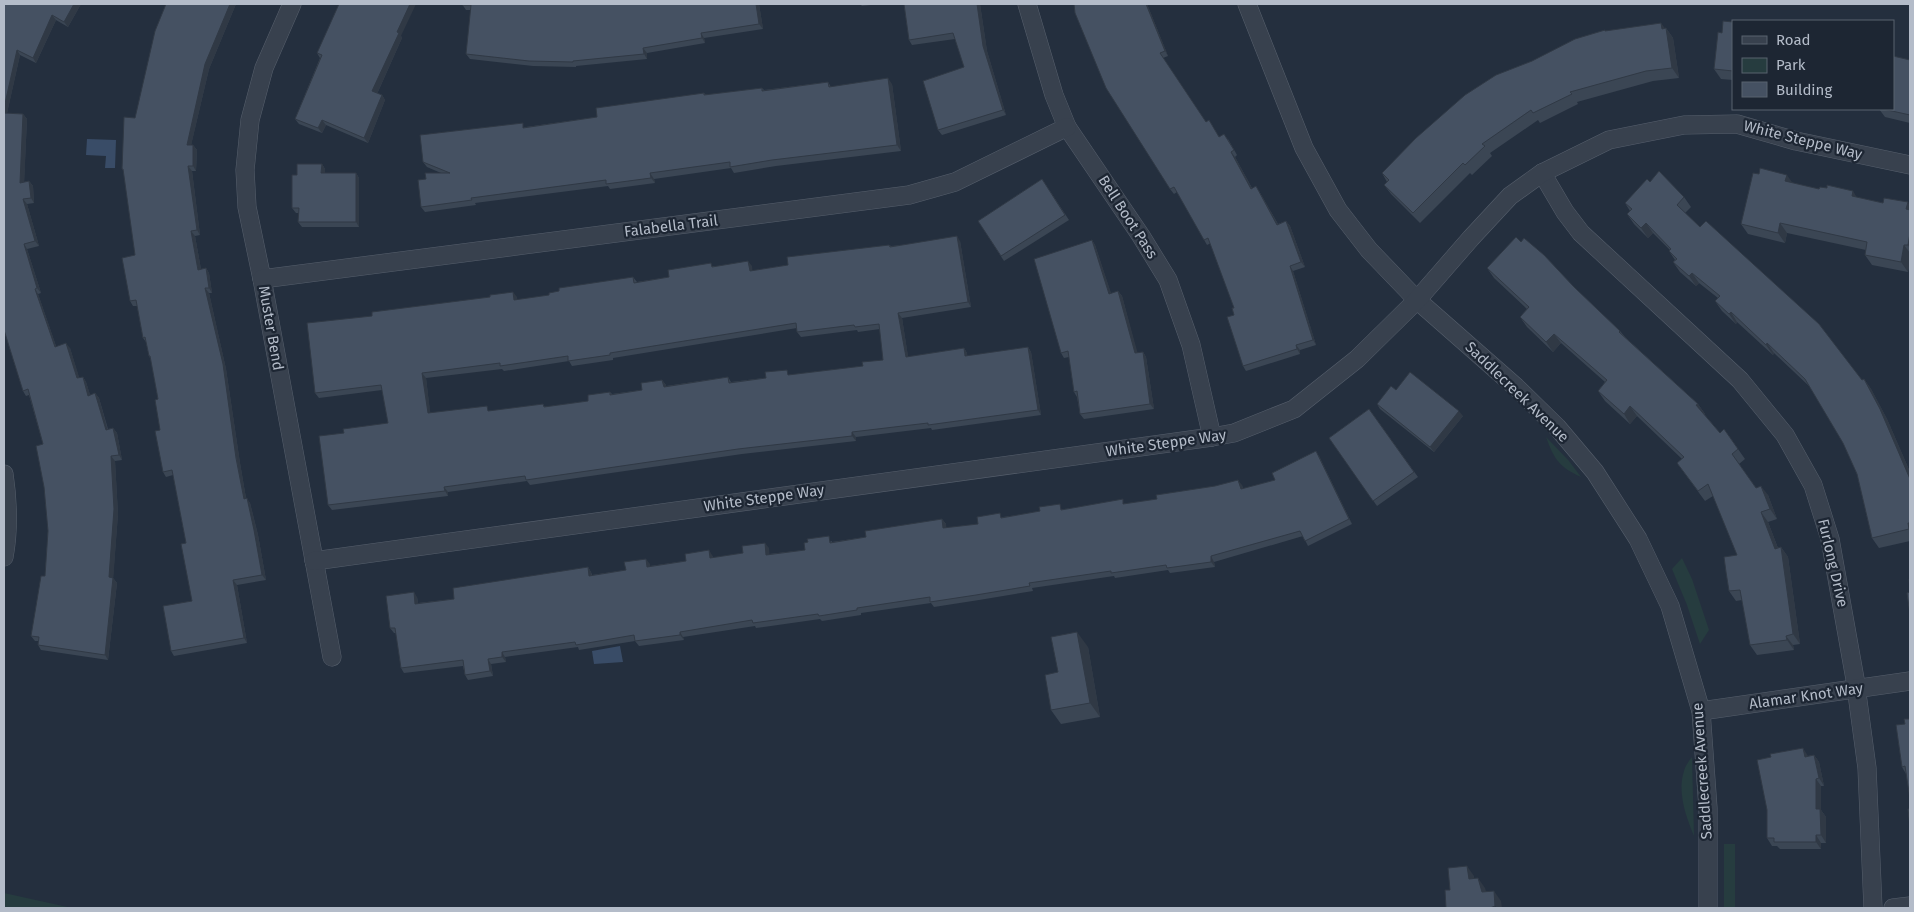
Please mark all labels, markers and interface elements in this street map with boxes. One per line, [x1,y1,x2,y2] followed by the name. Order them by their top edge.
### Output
[1732,20,1894,110] legend
[1776,31,1811,49] text: Road
[1776,56,1806,74] text: Park
[1776,81,1832,99] text: Building
[1742,117,1865,164] street label: White Steppe Way
[1094,172,1162,262] street label: Bell Boot Pass
[623,211,719,241] street label: Falabella Trail
[255,284,287,372] street label: Muster Bend
[1461,338,1573,446] street label: Saddlecreek Avenue
[1105,426,1228,460] street label: White Steppe Way
[703,481,826,515] street label: White Steppe Way
[1814,517,1852,609] street label: Furlong Drive
[1748,679,1865,713] street label: Alamar Knot Way
[1688,702,1716,840] street label: Saddlecreek Avenue

